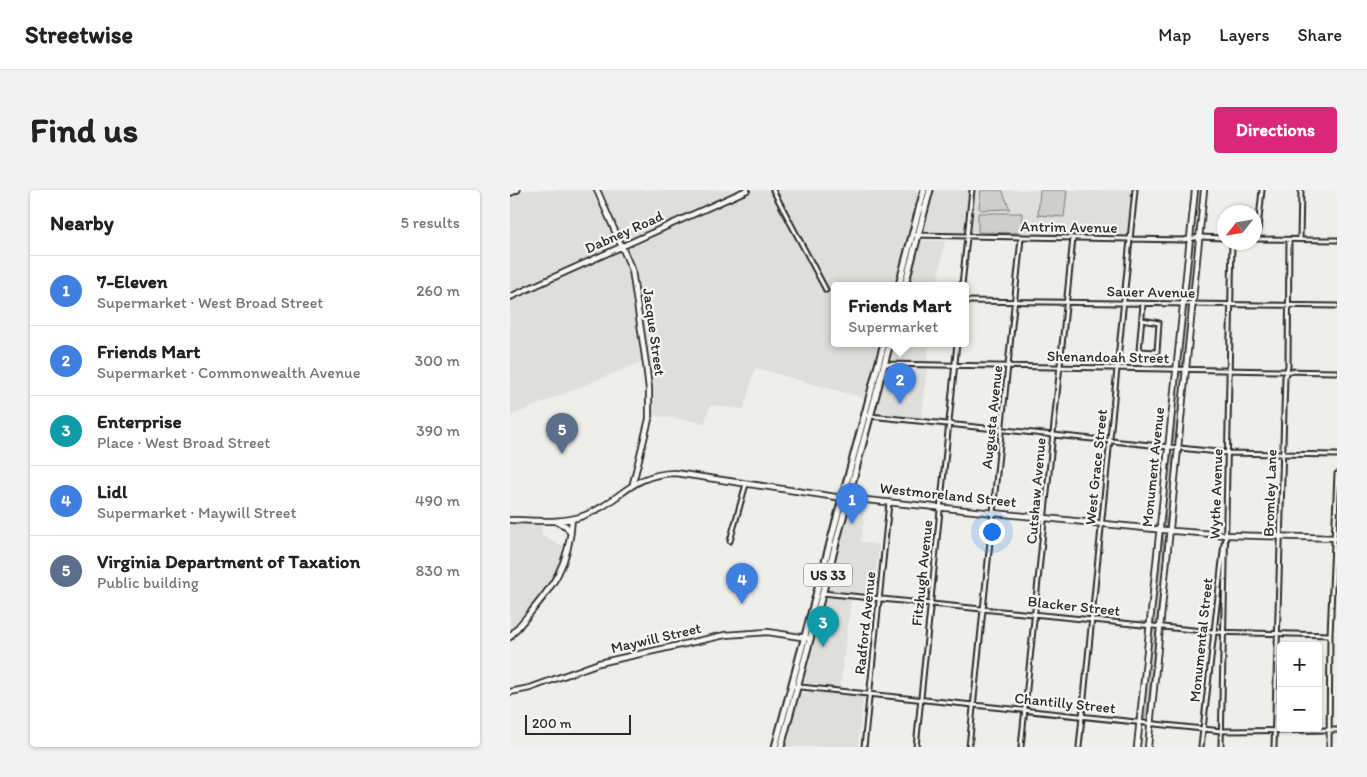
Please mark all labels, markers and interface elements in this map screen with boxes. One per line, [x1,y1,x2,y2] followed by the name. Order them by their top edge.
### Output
[25,20,133,49] text: Streetwise
[1158,24,1191,46] text: Map
[1219,24,1269,46] text: Layers
[1297,24,1342,46] text: Share
[1214,107,1337,153] button: Directions
[30,109,138,151] text: Find us
[1217,205,1262,250] north arrow
[582,206,667,257] street label: Dabney Road
[50,210,114,235] text: Nearby
[400,213,460,232] text: 5 results
[1020,217,1118,237] street label: Antrim Avenue
[97,270,168,293] text: 7-Eleven
[62,281,70,300] text: 1
[416,281,460,300] text: 260 m
[831,282,969,347] popup
[1107,282,1195,302] street label: Sauer Avenue
[639,287,669,377] street label: Jacque Street
[97,293,323,312] text: Supermarket · West Broad Street
[848,294,952,317] text: Friends Mart
[848,317,938,336] text: Supermarket
[97,340,200,363] text: Friends Mart
[1047,347,1170,367] street label: Shenandoah Street
[62,351,70,370] text: 2
[415,351,460,370] text: 300 m
[97,363,360,382] text: Supermarket · Commonwealth Avenue
[884,363,916,404] pin: 2
[978,364,1006,470] street label: Augusta Avenue
[1138,406,1168,528] street label: Monument Avenue
[1081,408,1111,526] street label: West Grace Street
[97,410,182,433] text: Enterprise
[546,413,578,454] pin: 5
[62,421,70,440] text: 3
[416,421,460,440] text: 390 m
[97,433,270,452] text: Place · West Broad Street
[1022,437,1050,545] street label: Cutshaw Avenue
[1205,448,1227,540] street label: Wythe Avenue
[1259,449,1281,537] street label: Bromley Lane
[879,479,1018,511] street label: Westmoreland Street
[97,480,127,503] text: Lidl
[836,483,868,524] pin: 1
[61,491,71,510] text: 4
[415,491,460,510] text: 490 m
[97,503,296,522] text: Supermarket · Maywill Street
[907,519,937,627] street label: Fitzhugh Avenue
[979,519,1005,545] your location
[97,550,360,573] text: Virginia Department of Taxation
[62,561,70,580] text: 5
[416,561,460,580] text: 830 m
[726,563,758,604] pin: 4
[804,564,852,586] road number: US 33
[851,570,879,676] street label: Radford Avenue
[97,573,199,592] text: Public building
[1186,577,1217,703] street label: Monumental Street
[1027,592,1121,620] street label: Blacker Street
[807,606,839,647] pin: 3
[609,619,703,657] street label: Maywill Street
[1277,642,1322,732] map controls
[1277,642,1322,687] button: +
[1277,687,1322,732] button: −
[1014,689,1117,717] street label: Chantilly Street
[525,712,631,735] scale bar
[532,715,572,732] text: 200 m

